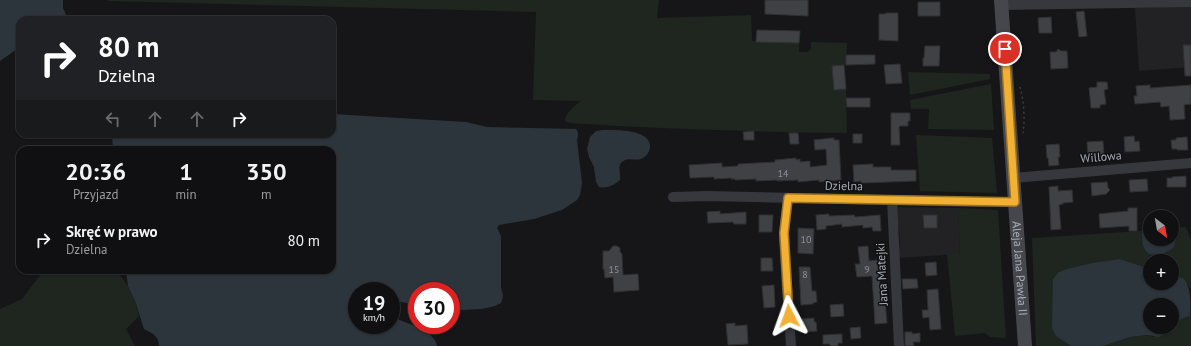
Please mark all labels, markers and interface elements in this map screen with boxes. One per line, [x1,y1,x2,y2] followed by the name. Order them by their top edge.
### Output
[98,28,159,65] text: 80 m
[32,32,84,84] icon: right
[988,32,1022,66] pin
[994,38,1016,60] icon: arrive
[98,64,155,87] text: Dzielna
[102,108,124,130] icon: left
[144,108,166,130] icon: ahead
[186,108,208,130] icon: ahead
[228,108,250,130] icon: right
[1080,147,1122,166] street label: Willowa
[65,156,126,187] text: 20:36
[179,156,193,187] text: 1
[246,156,287,187] text: 350
[778,167,789,180] house number: 14
[825,178,863,193] street label: Dzielna
[73,186,119,203] text: Przyjazd
[175,186,197,203] text: min
[261,186,272,203] text: m
[1143,210,1179,246] north arrow
[1143,210,1179,334] map controls
[1009,220,1031,316] street label: Aleja Jana Pawła II
[66,222,158,241] text: Skręć w prawo
[32,229,54,251] icon: right
[287,231,320,250] text: 80 m
[801,233,812,246] house number: 10
[66,241,107,258] text: Dzielna
[872,242,891,307] street label: Jana Matejki
[1143,254,1179,290] button: +
[609,263,619,276] house number: 15
[864,263,870,276] house number: 9
[802,268,808,281] house number: 8
[408,282,460,334] speed limit sign: 30
[363,290,385,316] text: 19
[768,295,810,337] position arrow
[1143,298,1179,334] button: −
[363,311,385,324] text: km/h

